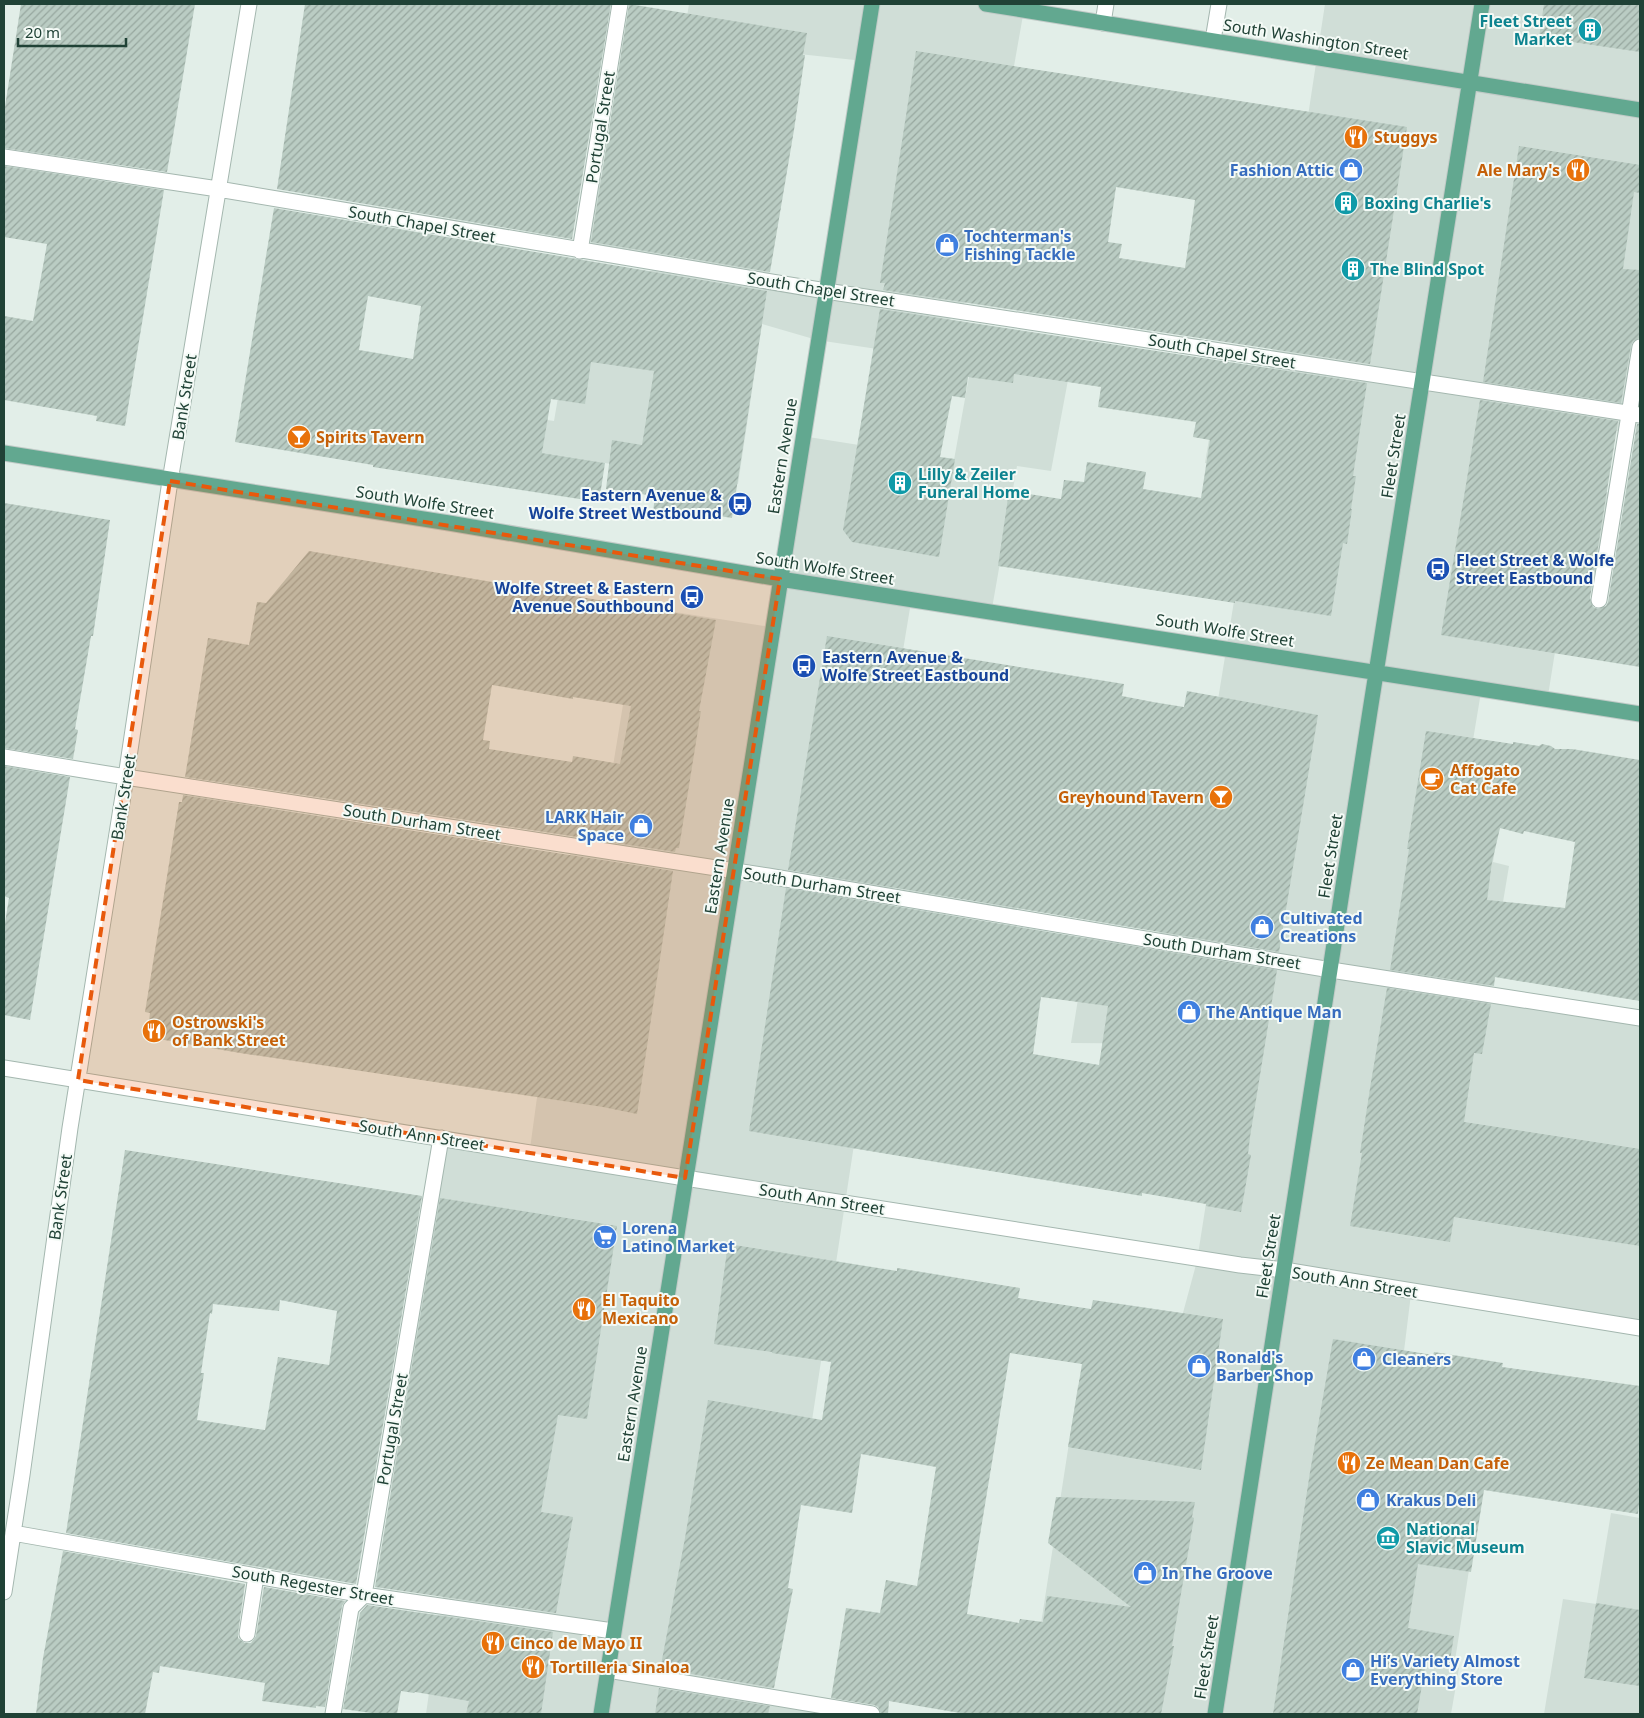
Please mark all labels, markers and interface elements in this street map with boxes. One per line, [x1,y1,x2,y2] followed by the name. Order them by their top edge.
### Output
[1480,10,1572,50] place label: Fleet Street Market
[1222,13,1410,65] street label: South Washington Street
[18,15,125,47] scale bar
[1577,17,1603,43] building icon: Fleet Street Market
[25,22,60,42] text: 20 m
[580,69,620,185] street label: Portugal Street
[1343,124,1369,150] restaurant icon: Stuggys
[1374,126,1438,148] place label: Stuggys
[1338,157,1364,183] shop icon: Fashion Attic
[1565,157,1591,183] restaurant icon: Ale Mary's
[1230,159,1334,181] place label: Fashion Attic
[1477,159,1560,181] place label: Ale Mary's
[1333,190,1359,216] building icon: Boxing Charlie's
[1364,192,1491,214] place label: Boxing Charlie's
[347,200,497,248] street label: South Chapel Street
[964,225,1076,265] place label: Tochterman's Fishing Tackle
[934,232,960,258] shop icon: Tochterman's Fishing Tackle
[1340,256,1366,282] building icon: The Blind Spot
[1370,258,1484,280] place label: The Blind Spot
[746,266,897,312] street label: South Chapel Street
[1147,328,1298,374] street label: South Chapel Street
[166,352,202,442] street label: Bank Street
[762,396,802,516] street label: Eastern Avenue
[1375,412,1411,500] street label: Fleet Street
[286,424,312,450] bar icon: Spirits Tavern
[316,426,425,448] place label: Spirits Tavern
[918,463,1030,503] place label: Lilly & Zeiler Funeral Home
[887,470,913,496] building icon: Lilly & Zeiler Funeral Home
[354,480,496,524] street label: South Wolfe Street
[529,484,722,524] place label: Eastern Avenue & Wolfe Street Westbound
[727,491,753,517] bus stop icon: Eastern Avenue & Wolfe Street Westbound
[754,546,896,590] street label: South Wolfe Street
[1456,549,1614,589] place label: Fleet Street & Wolfe Street Eastbound
[1425,556,1451,582] bus stop icon: Fleet Street & Wolfe Street Eastbound
[495,577,674,617] place label: Wolfe Street & Eastern Avenue Southbound
[679,584,705,610] bus stop icon: Wolfe Street & Eastern Avenue Southbound
[1154,608,1296,652] street label: South Wolfe Street
[822,646,1009,686] place label: Eastern Avenue & Wolfe Street Eastbound
[791,653,817,679] bus stop icon: Eastern Avenue & Wolfe Street Eastbound
[105,752,141,842] street label: Bank Street
[1450,759,1520,799] place label: Affogato Cat Cafe
[1419,766,1445,792] cafe icon: Affogato Cat Cafe
[1208,784,1234,810] bar icon: Greyhound Tavern
[1058,786,1204,808] place label: Greyhound Tavern
[699,796,739,916] street label: Eastern Avenue
[342,799,502,845] street label: South Durham Street
[545,806,624,846] place label: LARK Hair Space
[1312,812,1348,900] street label: Fleet Street
[628,813,654,839] shop icon: LARK Hair Space
[742,862,902,908] street label: South Durham Street
[1280,907,1363,947] place label: Cultivated Creations
[1249,914,1275,940] shop icon: Cultivated Creations
[1142,928,1302,974] street label: South Durham Street
[1176,999,1202,1025] shop icon: The Antique Man
[1206,1001,1342,1023] place label: The Antique Man
[172,1011,286,1051] place label: Ostrowski's of Bank Street
[141,1018,167,1044] restaurant icon: Ostrowski's of Bank Street
[358,1114,487,1156] street label: South Ann Street
[43,1152,77,1241] street label: Bank Street
[758,1178,887,1220] street label: South Ann Street
[1250,1212,1286,1300] street label: Fleet Street
[622,1217,735,1257] place label: Lorena Latino Market
[592,1224,618,1250] supermarket icon: Lorena Latino Market
[1291,1261,1420,1303] street label: South Ann Street
[602,1289,680,1329] place label: El Taquito Mexicano
[571,1296,597,1322] restaurant icon: El Taquito Mexicano
[612,1344,652,1464] street label: Eastern Avenue
[1216,1346,1314,1386] place label: Ronald's Barber Shop
[1351,1346,1377,1372] shop icon: Cleaners
[1382,1348,1451,1370] place label: Cleaners
[1186,1353,1212,1379] shop icon: Ronald's Barber Shop
[371,1371,413,1487] street label: Portugal Street
[1336,1450,1362,1476] restaurant icon: Ze Mean Dan Cafe
[1366,1452,1509,1474] place label: Ze Mean Dan Cafe
[1355,1487,1381,1513] shop icon: Krakus Deli
[1386,1489,1476,1511] place label: Krakus Deli
[1406,1518,1525,1558] place label: National Slavic Museum
[1375,1525,1401,1551] museum icon: National Slavic Museum
[230,1560,396,1610] street label: South Regester Street
[1132,1560,1158,1586] shop icon: In The Groove
[1162,1562,1273,1584] place label: In The Groove
[1188,1613,1224,1701] street label: Fleet Street
[480,1630,506,1656] restaurant icon: Cinco de Mayo II
[510,1632,642,1654] place label: Cinco de Mayo II
[1370,1650,1520,1690] place label: Hi’s Variety Almost Everything Store
[520,1654,546,1680] restaurant icon: Tortilleria Sinaloa
[550,1656,690,1678] place label: Tortilleria Sinaloa
[1340,1657,1366,1683] shop icon: Hi’s Variety Almost Everything Store

